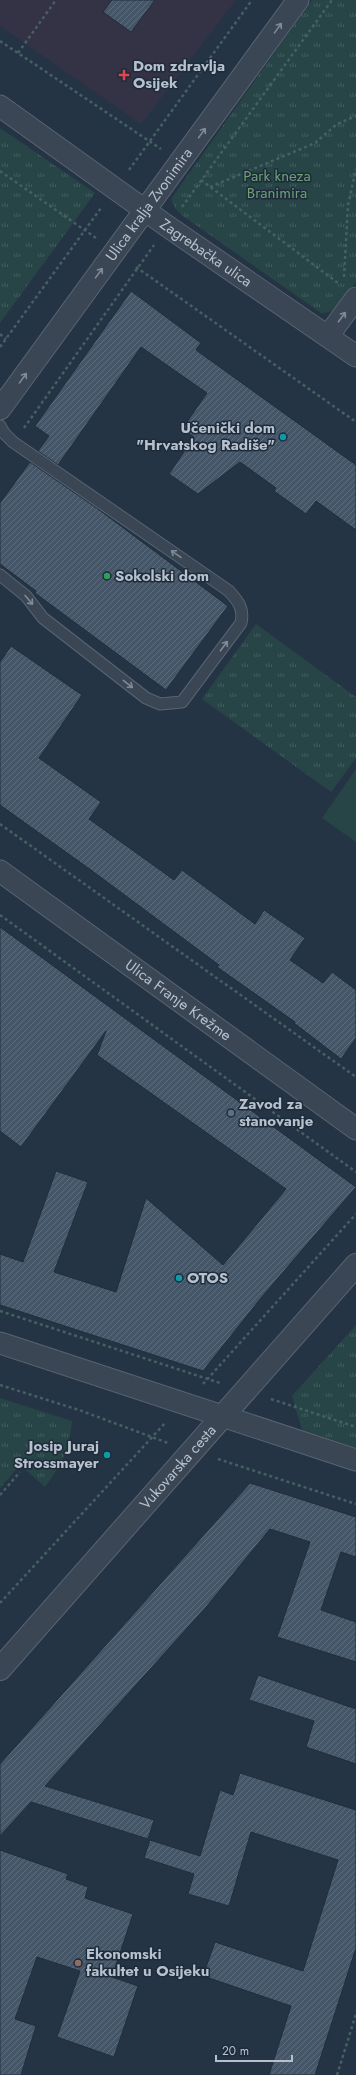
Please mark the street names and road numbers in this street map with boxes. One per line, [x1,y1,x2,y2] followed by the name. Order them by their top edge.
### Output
[100,143,198,266] street label: Ulica kralja Zvonimira
[155,213,257,292] street label: Zagrebačka ulica
[120,954,236,1046] street label: Ulica Franje Krežme
[134,1420,221,1514] street label: Vukovarska cesta

